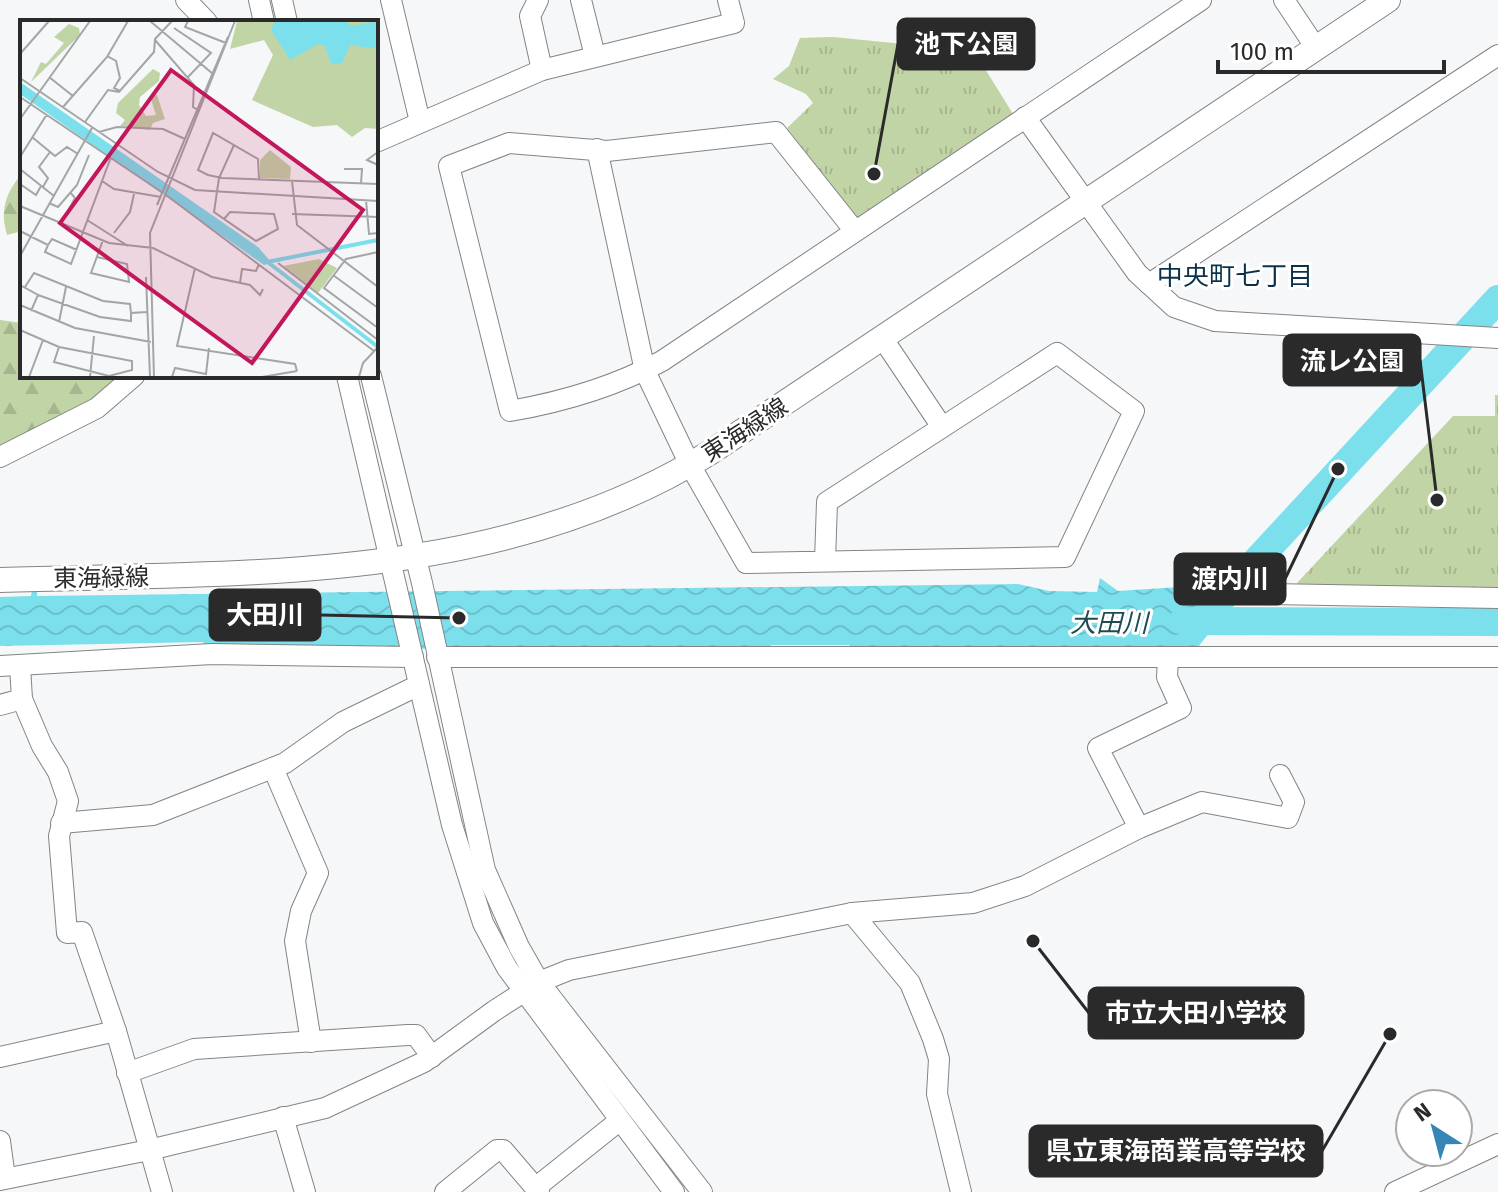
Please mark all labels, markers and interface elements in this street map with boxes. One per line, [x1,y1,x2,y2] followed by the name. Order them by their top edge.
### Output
[898,19,1034,69] callout: 池下公園
[20,20,378,378] inset map
[1218,24,1444,74] scale bar
[914,29,1018,60] text: 池下公園
[1230,38,1294,66] text: 100 m
[1157,261,1313,292] district label: 中央町七丁目
[1284,335,1420,385] callout: 流レ公園
[1300,346,1404,377] text: 流レ公園
[697,392,793,468] street label: 東海緑線
[1175,554,1285,604] callout: 渡内川
[53,563,149,593] street label: 東海緑線
[1191,564,1269,595] text: 渡内川
[210,590,320,640] callout: 大田川
[226,600,304,631] text: 大田川
[1070,608,1151,639] water label: 大田川
[1089,988,1303,1038] callout: 市立大田小学校
[1105,998,1287,1029] text: 市立大田小学校
[1394,1088,1474,1168] north arrow
[1409,1097,1436,1127] text: N
[1030,1126,1322,1176] callout: 県立東海商業高等学校
[1046,1136,1306,1167] text: 県立東海商業高等学校

